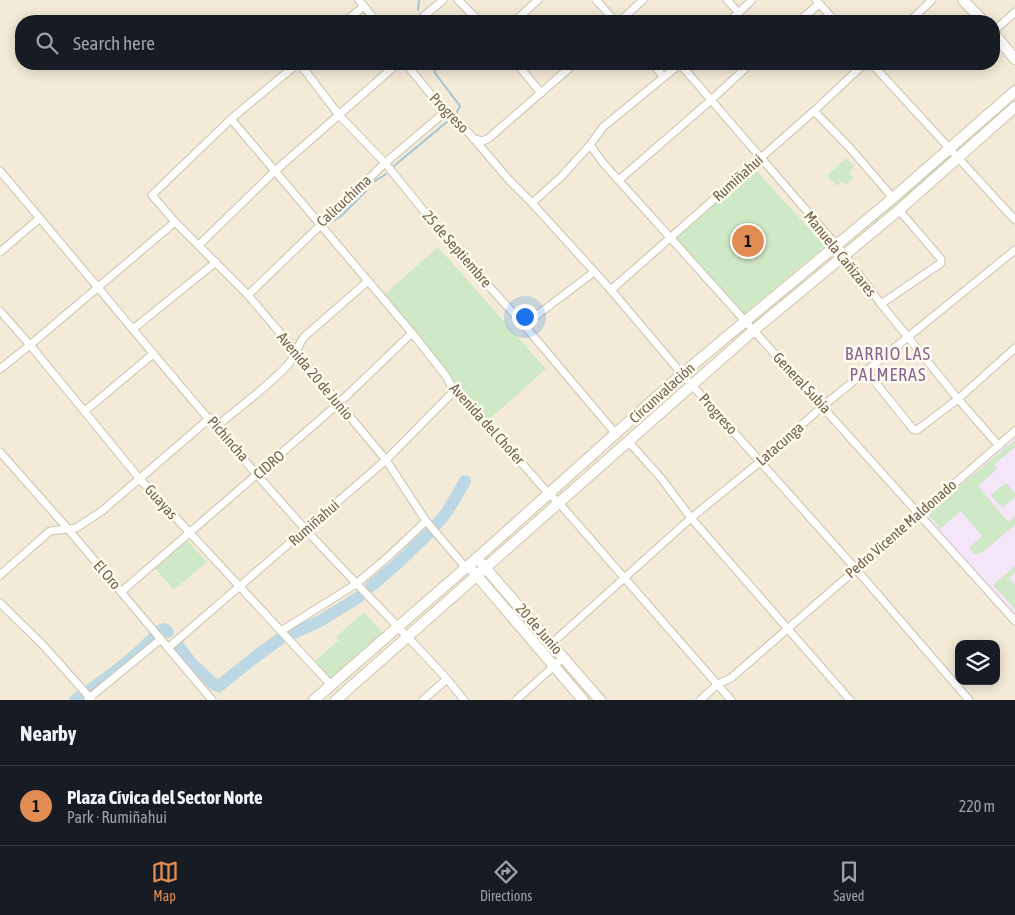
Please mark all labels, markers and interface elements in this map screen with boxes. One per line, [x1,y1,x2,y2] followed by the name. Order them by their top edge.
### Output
[15,15,1000,70] search box
[33,29,61,57] icon: search
[73,32,155,54] text: Search here
[426,89,472,136] street label: Progreso
[709,151,766,204] street label: Rumiñahui
[313,171,374,230] street label: Calicuchima
[419,207,495,291] street label: 25 de Septiembre
[801,208,880,300] street label: Manuela Cañizares
[732,222,764,260] pin: 1
[512,304,538,330] your location
[274,328,357,423] street label: Avenida 20 de Junio
[845,343,931,385] district label: BARRIO LAS PALMERAS
[770,349,835,417] street label: General Subía
[626,359,698,426] street label: Circunvalación
[446,380,529,468] street label: Avenida del Chofer
[696,390,741,438] street label: Progreso
[204,413,252,465] street label: Pichincha
[752,418,807,469] street label: Latacunga
[250,447,288,483] street label: CIDRO
[842,476,960,581] street label: Pedro Vicente Maldonado
[142,481,181,522] street label: Guayas
[285,496,342,549] street label: Rumiñahui
[90,557,125,593] street label: El Oro
[513,600,566,658] street label: 20 de Junio
[955,640,1000,685] map controls
[955,640,1000,685] button: layers
[20,721,76,745] text: Nearby
[67,786,263,808] text: Plaza Cívica del Sector Norte
[32,797,40,815] text: 1
[959,797,995,815] text: 220 m
[67,808,167,826] text: Park · Rumiñahui
[151,858,179,904] tab: Map
[480,858,532,904] tab: Directions
[833,858,864,904] tab: Saved

